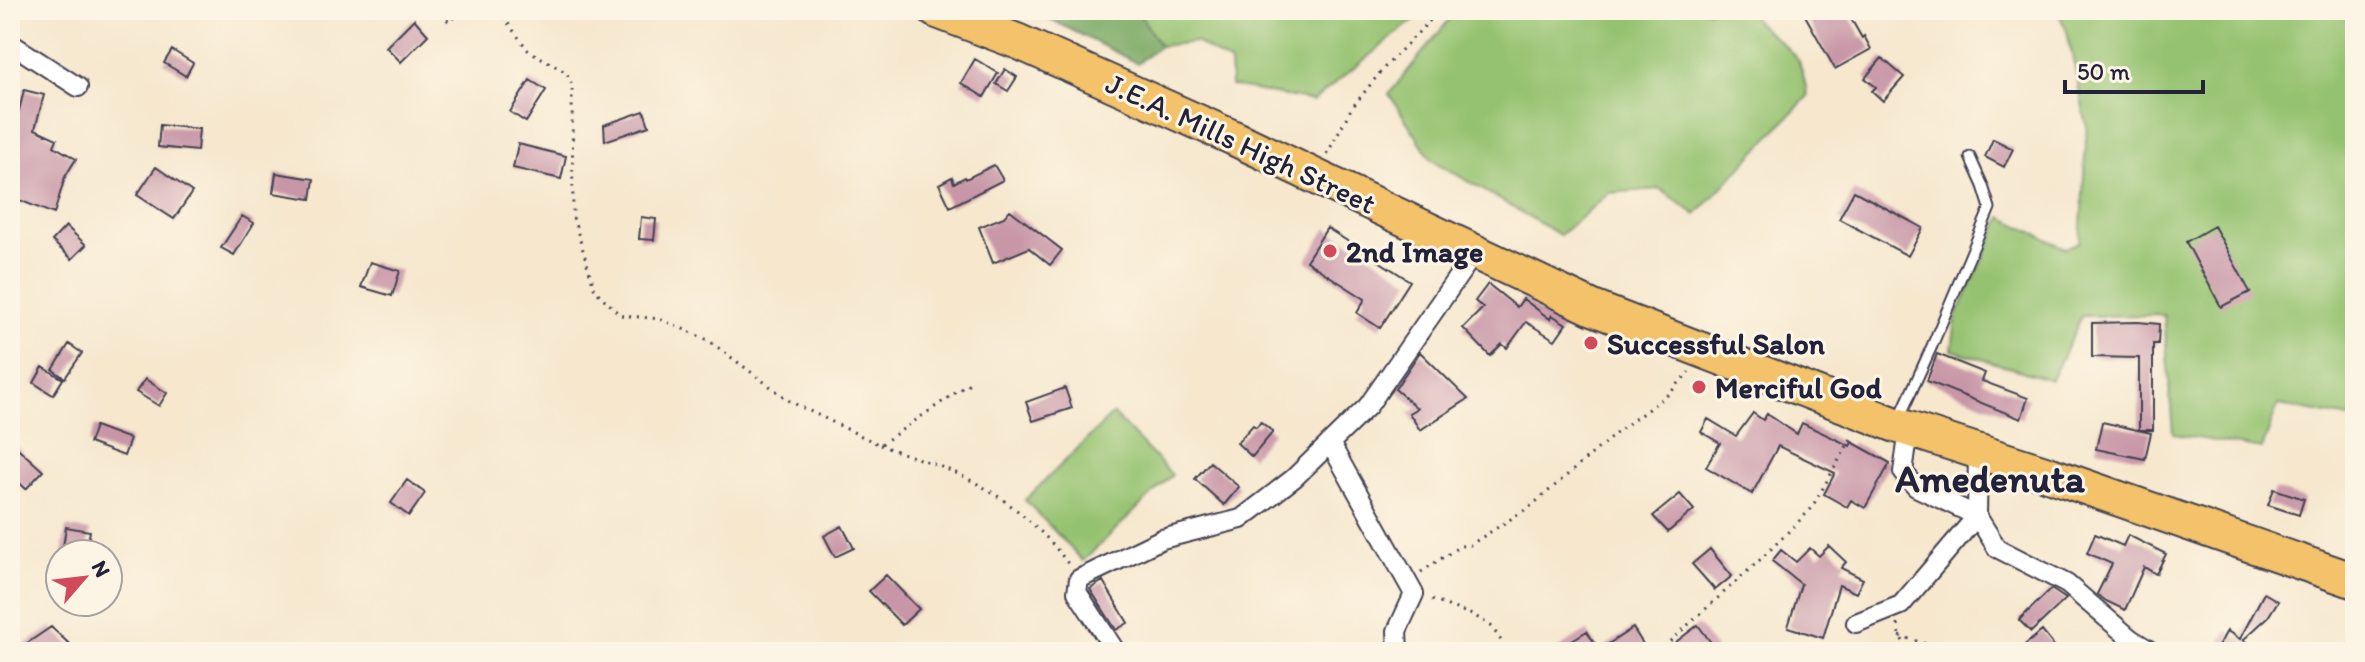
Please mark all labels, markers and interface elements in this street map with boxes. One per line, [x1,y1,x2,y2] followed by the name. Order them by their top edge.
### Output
[2065,44,2203,94] scale bar
[2077,57,2130,86] text: 50 m
[1100,64,1382,222] street label: J.E.A. Mills High Street
[1346,233,1483,270] place label: 2nd Image
[1321,242,1339,260] marker: 2nd Image
[1607,325,1826,362] place label: Successful Salon
[1582,334,1600,352] marker: Successful Salon
[1715,369,1882,406] place label: Merciful God
[1690,378,1708,396] marker: Merciful God
[1895,456,2085,502] district label: Amedenuta
[44,538,124,618] north arrow
[86,556,117,582] text: N

